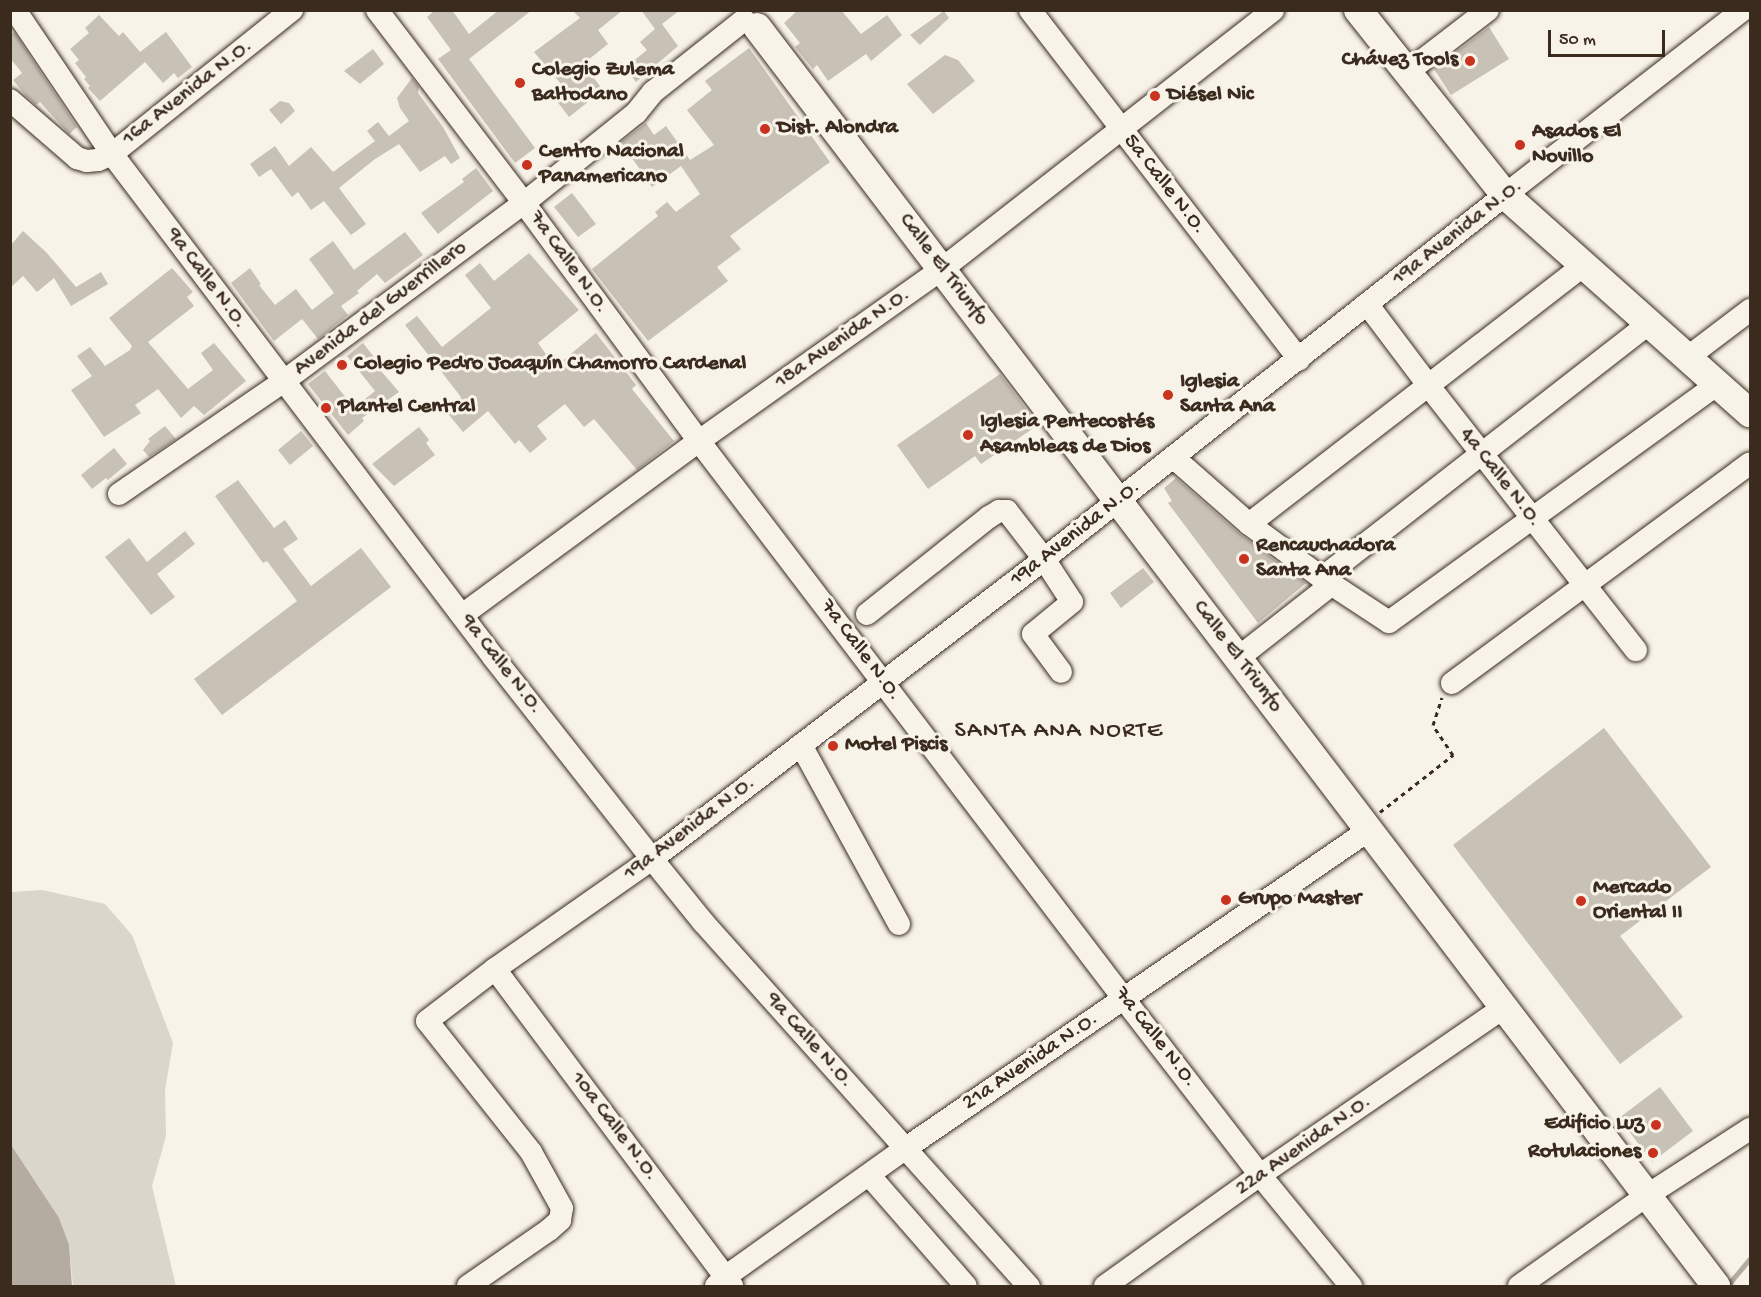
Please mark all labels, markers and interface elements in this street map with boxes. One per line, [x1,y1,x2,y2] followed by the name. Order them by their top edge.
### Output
[1551,18,1668,56] scale bar
[1559,30,1596,51] text: 50 m
[117,34,259,152] street label: 16a Avenida N.O.
[1342,48,1458,74] place label: Chávez Tools
[1463,54,1477,68] marker: Chávez Tools
[532,57,674,108] place label: Colegio Zulema Baltodano
[513,76,527,90] marker: Colegio Zulema Baltodano
[1167,83,1254,109] place label: Diésel Nic
[1148,89,1162,103] marker: Diésel Nic
[777,116,898,142] place label: Dist. Alondra
[1532,119,1621,170] place label: Asados El Novillo
[758,122,772,136] marker: Dist. Alondra
[1116,129,1212,241] street label: 5a Calle N.O.
[1513,138,1527,152] marker: Asados El Novillo
[539,139,684,190] place label: Centro Nacional Panamericano
[520,158,534,172] marker: Centro Nacional Panamericano
[1387,174,1529,292] street label: 19a Avenida N.O.
[522,206,614,320] street label: 7a Calle N.O.
[892,209,994,331] street label: Calle El Triunfo
[159,223,253,335] street label: 9a Calle N.O.
[289,235,473,383] street label: Avenida del Guerrillero
[770,282,916,396] street label: 18a Avenida N.O.
[354,352,746,378] place label: Colegio Pedro Joaquín Chamorro Cardenal
[335,358,349,372] marker: Colegio Pedro Joaquín Chamorro Cardenal
[1180,369,1275,420] place label: Iglesia Santa Ana
[1161,388,1175,402] marker: Iglesia Santa Ana
[338,395,476,421] place label: Plantel Central
[319,401,333,415] marker: Plantel Central
[980,409,1154,460] place label: Iglesia Pentecostés Asambleas de Dios
[1453,423,1547,533] street label: 4a Calle N.O.
[961,428,975,442] marker: Iglesia Pentecostés Asambleas de Dios
[1005,475,1147,593] street label: 19a Avenida N.O.
[1256,533,1395,584] place label: Rencauchadora Santa Ana
[1237,552,1251,566] marker: Rencauchadora Santa Ana
[813,595,907,707] street label: 7a Calle N.O.
[1186,596,1288,718] street label: Calle El Triunfo
[454,609,548,721] street label: 9a Calle N.O.
[954,718,1164,746] district label: SANTA ANA NORTE
[845,733,947,759] place label: Motel Piscis
[826,739,840,753] marker: Motel Piscis
[619,771,761,887] street label: 19a Avenida N.O.
[1593,875,1682,926] place label: Mercado Oriental II
[1238,887,1361,913] place label: Grupo Master
[1219,893,1233,907] marker: Grupo Master
[1574,894,1588,908] marker: Mercado Oriental II
[1107,982,1203,1094] street label: 7a Calle N.O.
[759,987,859,1095] street label: 9a Calle N.O.
[958,1007,1104,1117] street label: 21a Avenida N.O.
[564,1067,664,1187] street label: 10a Calle N.O.
[1231,1089,1377,1203] street label: 22a Avenida N.O.
[1544,1112,1644,1138] place label: Edificio Luz
[1649,1118,1663,1132] marker: Edificio Luz
[1528,1140,1641,1166] place label: Rotulaciones
[1646,1146,1660,1160] marker: Rotulaciones

